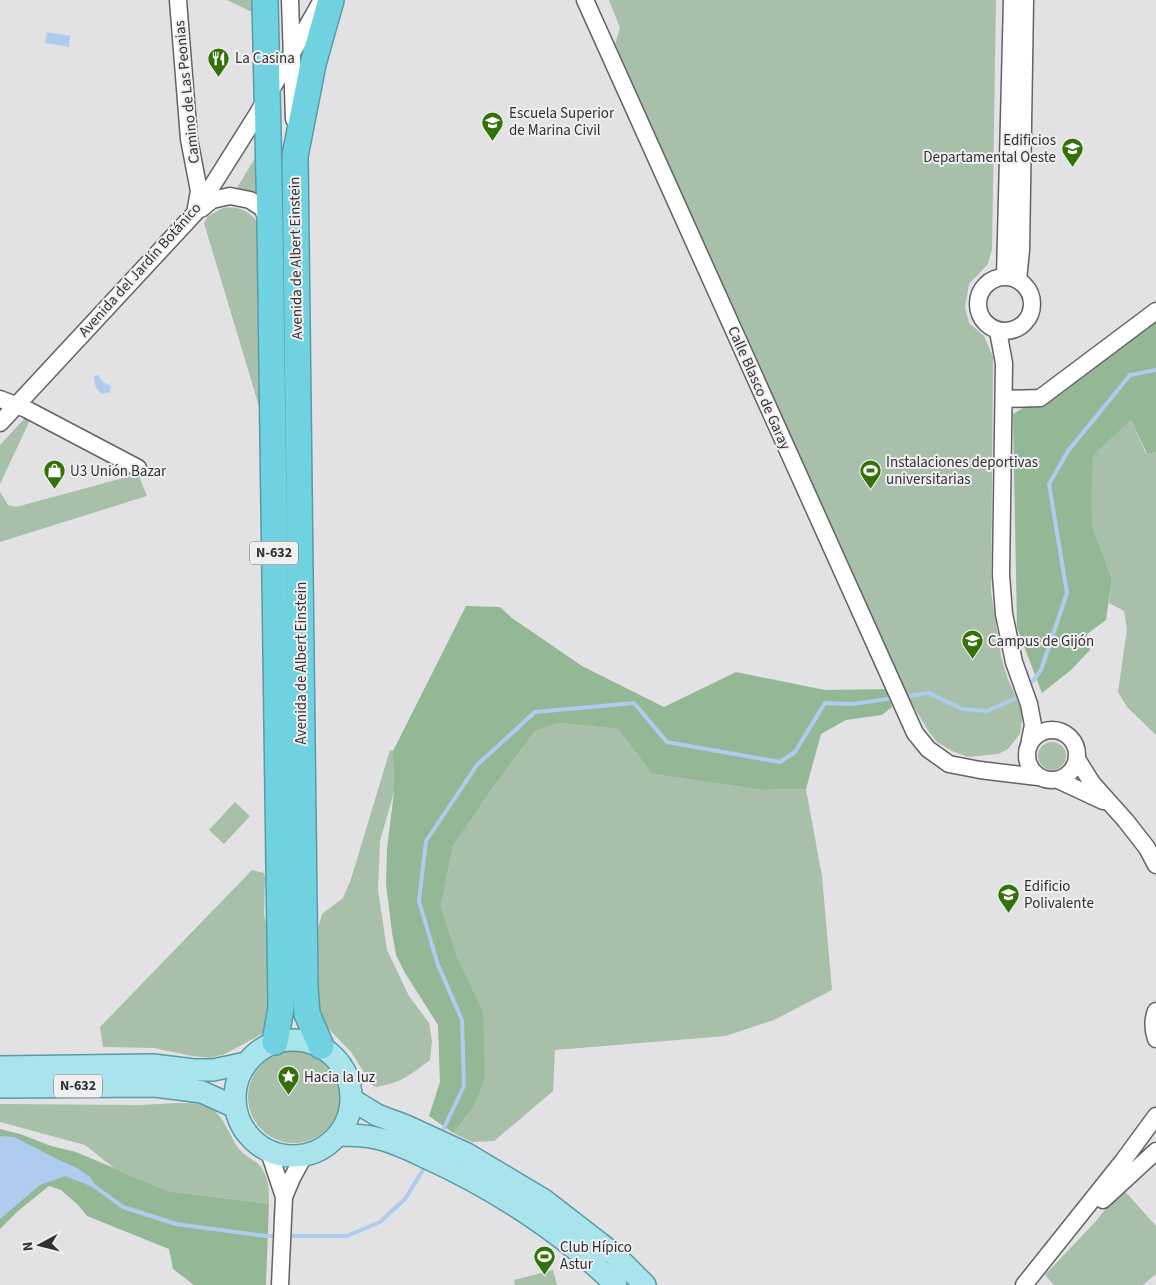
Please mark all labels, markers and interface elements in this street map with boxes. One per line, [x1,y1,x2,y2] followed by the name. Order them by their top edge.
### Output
[169,19,205,165] street label: Camino de Las Peonias
[207,46,231,77] restaurant icon: La Casina
[235,48,295,69] place label: La Casina
[509,103,615,141] place label: Escuela Superior de Marina Civil
[481,110,505,141] school or university icon: Escuela Superior de Marina Civil
[923,130,1056,168] place label: Edificios Departamental Oeste
[1060,137,1084,168] school or university icon: Edificios Departamental Oeste
[284,176,308,340] street label: Avenida de Albert Einstein
[74,198,206,342] street label: Avenida del Jardín Botánico
[722,323,796,453] street label: Calle Blasco de Garay
[886,452,1038,490] place label: Instalaciones deportivas universitarias
[42,459,66,490] shop icon: U3 Unión Bazar
[858,459,882,490] sports icon: Instalaciones deportivas universitarias
[70,461,167,482] place label: U3 Unión Bazar
[250,542,298,564] road number: N-632
[291,582,312,744] street label: Avenida de Albert Einstein
[960,629,984,660] school or university icon: Campus de Gijón
[988,631,1094,652] place label: Campus de Gijón
[1024,876,1094,914] place label: Edificio Polivalente
[996,883,1020,914] school or university icon: Edificio Polivalente
[276,1065,300,1096] place icon: Hacia la luz
[304,1067,375,1088] place label: Hacia la luz
[54,1074,102,1098] road number: N-632
[15,1220,65,1270] north arrow
[560,1237,632,1275] place label: Club Hípico Astur
[18,1241,39,1252] text: N
[532,1244,556,1275] sports icon: Club Hípico Astur

